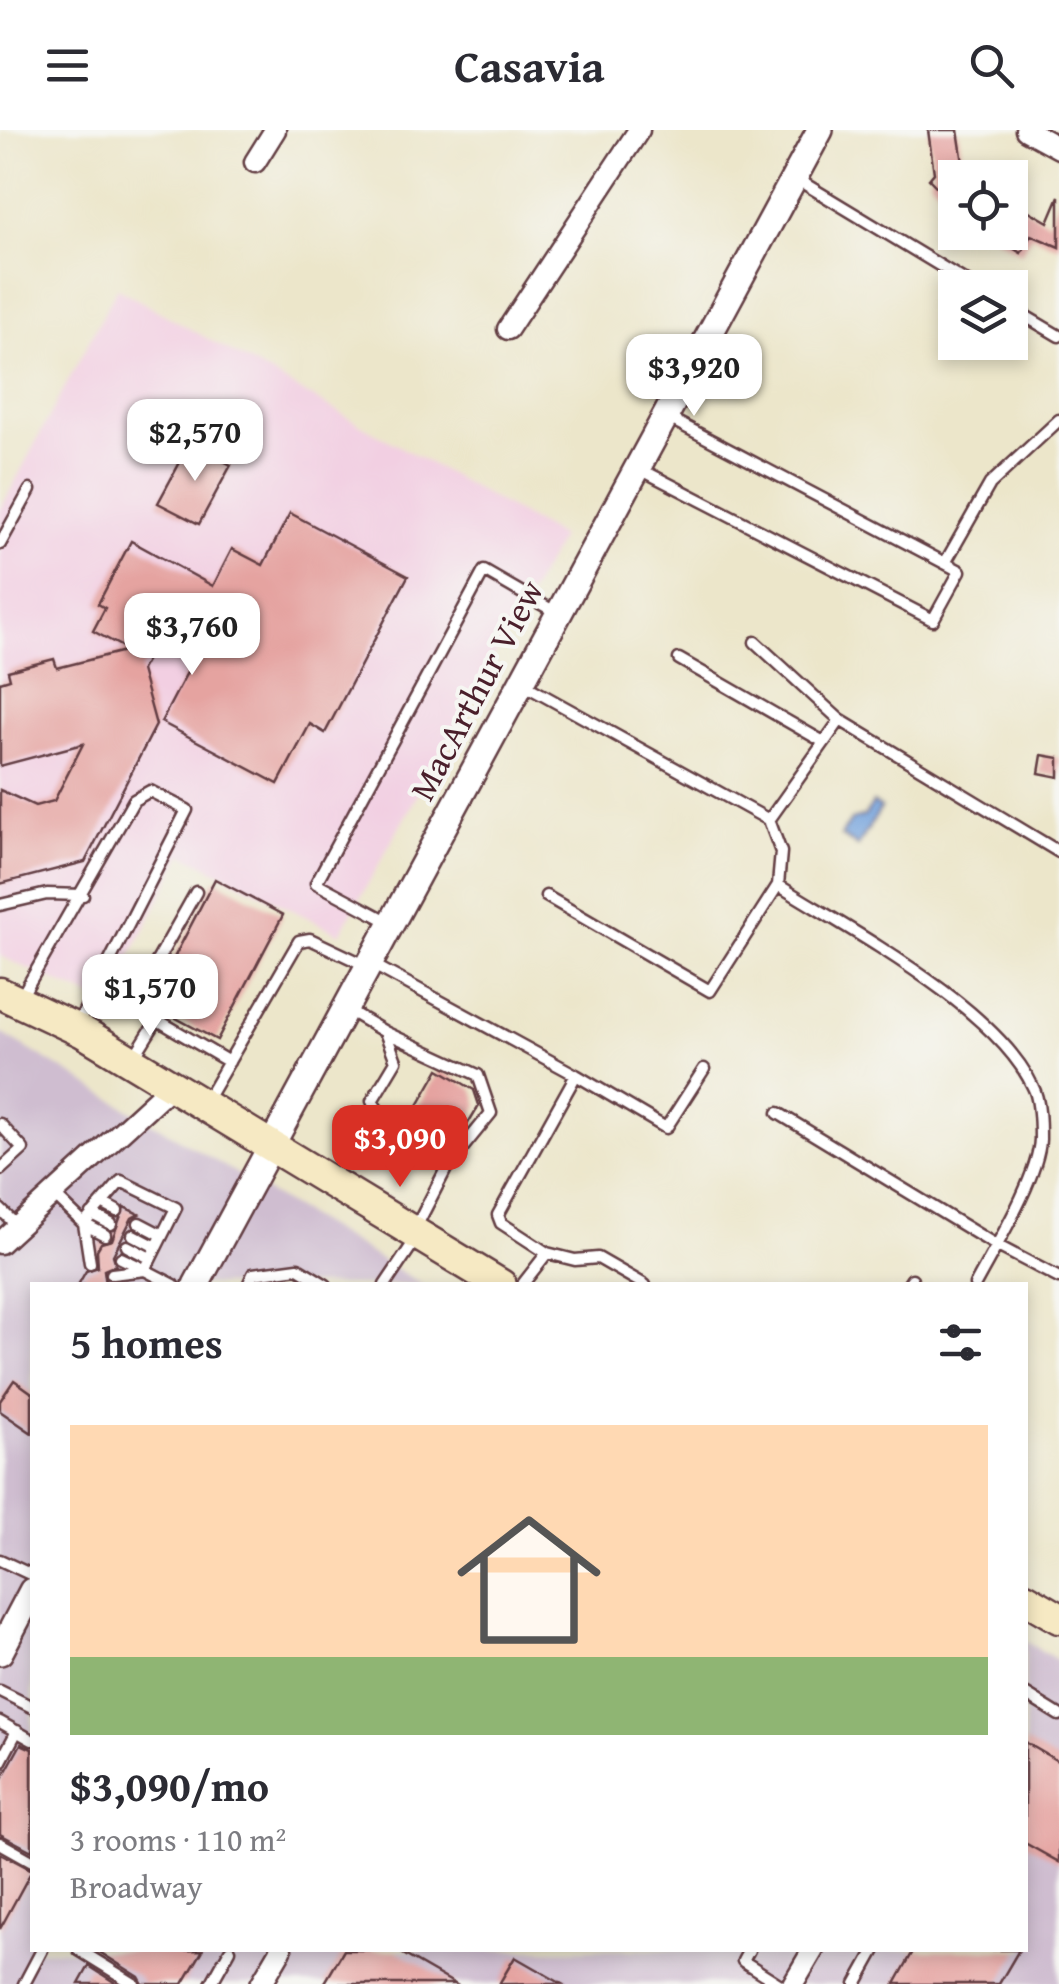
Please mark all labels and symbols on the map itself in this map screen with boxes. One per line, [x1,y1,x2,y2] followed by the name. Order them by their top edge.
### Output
[613,334,775,419] pin: $3,920
[114,399,276,484] pin: $2,570
[396,570,556,809] street label: MacArthur View
[111,593,273,678] pin: $3,760
[69,954,231,1039] pin: $1,570
[319,1105,481,1190] pin: $3,090

